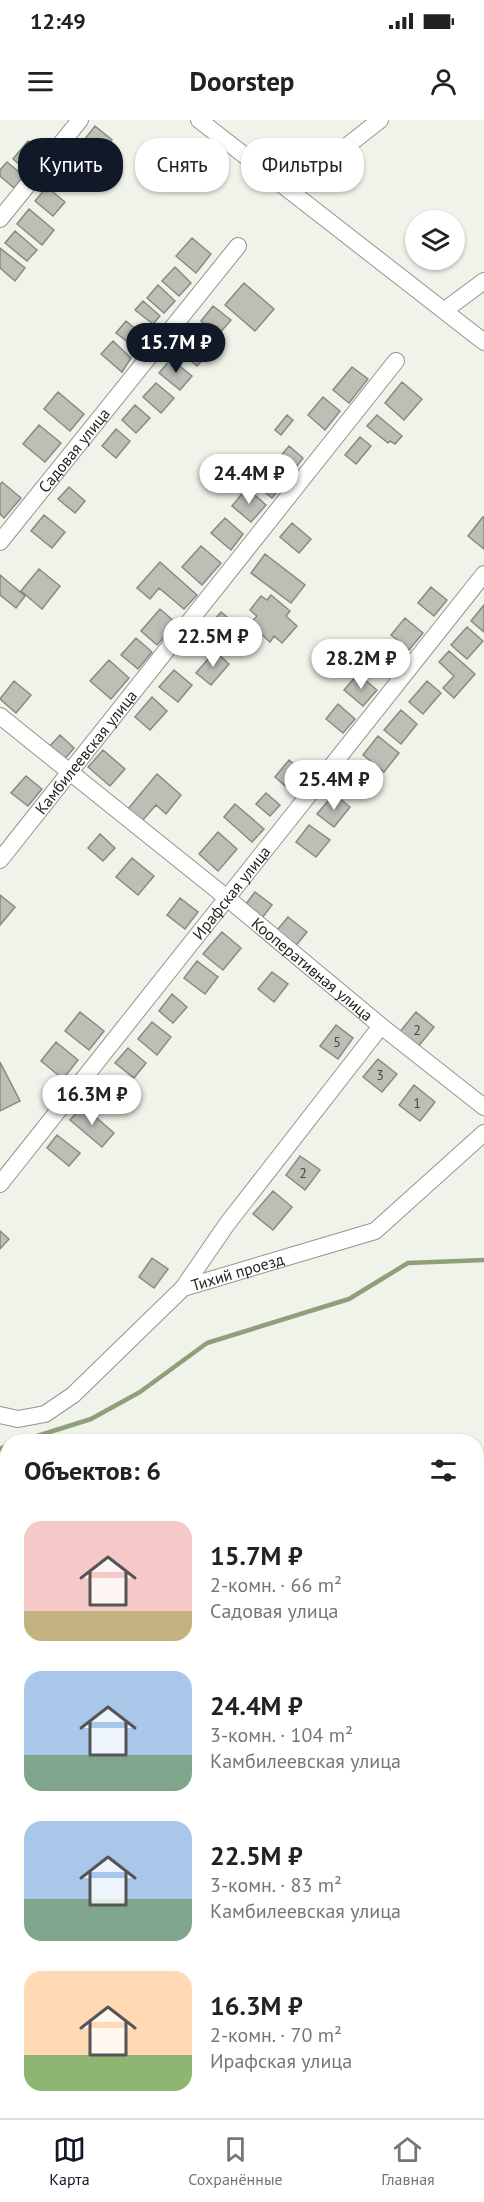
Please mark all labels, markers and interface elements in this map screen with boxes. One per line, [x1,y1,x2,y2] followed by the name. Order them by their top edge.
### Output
[30,7,86,35] text: 12:49
[190,64,294,98] text: Doorstep
[24,65,57,98] icon: menu
[427,65,460,98] icon: person
[18,138,123,192] chip: Купить
[135,138,229,192] chip: Снять
[241,138,364,192] chip: Фильтры
[405,210,465,270] map controls
[405,210,465,270] button: layers
[121,323,231,374] pin: 15.7M ₽
[140,329,212,355] text: 15.7M ₽
[34,404,114,496] street label: Садовая улица
[194,454,304,505] pin: 24.4M ₽
[213,460,285,486] text: 24.4M ₽
[158,617,268,668] pin: 22.5M ₽
[177,623,249,649] text: 22.5M ₽
[306,639,416,690] pin: 28.2M ₽
[325,645,397,671] text: 28.2M ₽
[30,686,141,818] street label: Камбилеевская улица
[279,760,389,811] pin: 25.4M ₽
[298,766,370,792] text: 25.4M ₽
[188,842,274,943] street label: Ирафская улица
[248,913,377,1025] street label: Кооперативная улица
[413,1021,421,1039] house number: 2
[333,1033,341,1051] house number: 5
[376,1066,384,1084] house number: 3
[37,1075,147,1126] pin: 16.3M ₽
[56,1081,128,1107] text: 16.3M ₽
[413,1094,421,1112] house number: 1
[299,1164,307,1182] house number: 2
[189,1249,286,1295] street label: Тихий проезд
[24,1454,161,1487] text: Объектов: 6
[427,1454,460,1487] icon: filters
[210,1539,303,1572] text: 15.7M ₽
[72,1545,144,1617] icon: home
[210,1572,342,1598] text: 2-комн. · 66 m²
[210,1598,339,1624] text: Садовая улица
[210,1689,303,1722] text: 24.4M ₽
[72,1695,144,1767] icon: home
[210,1722,353,1748] text: 3-комн. · 104 m²
[210,1748,401,1774] text: Камбилеевская улица
[210,1839,303,1872] text: 22.5M ₽
[72,1845,144,1917] icon: home
[210,1872,342,1898] text: 3-комн. · 83 m²
[210,1898,401,1924] text: Камбилеевская улица
[210,1989,303,2022] text: 16.3M ₽
[72,1995,144,2067] icon: home
[210,2022,342,2048] text: 2-комн. · 70 m²
[210,2048,352,2074] text: Ирафская улица
[49,2133,90,2189] tab: Карта
[188,2133,283,2189] tab: Сохранённые
[381,2133,435,2189] tab: Главная

